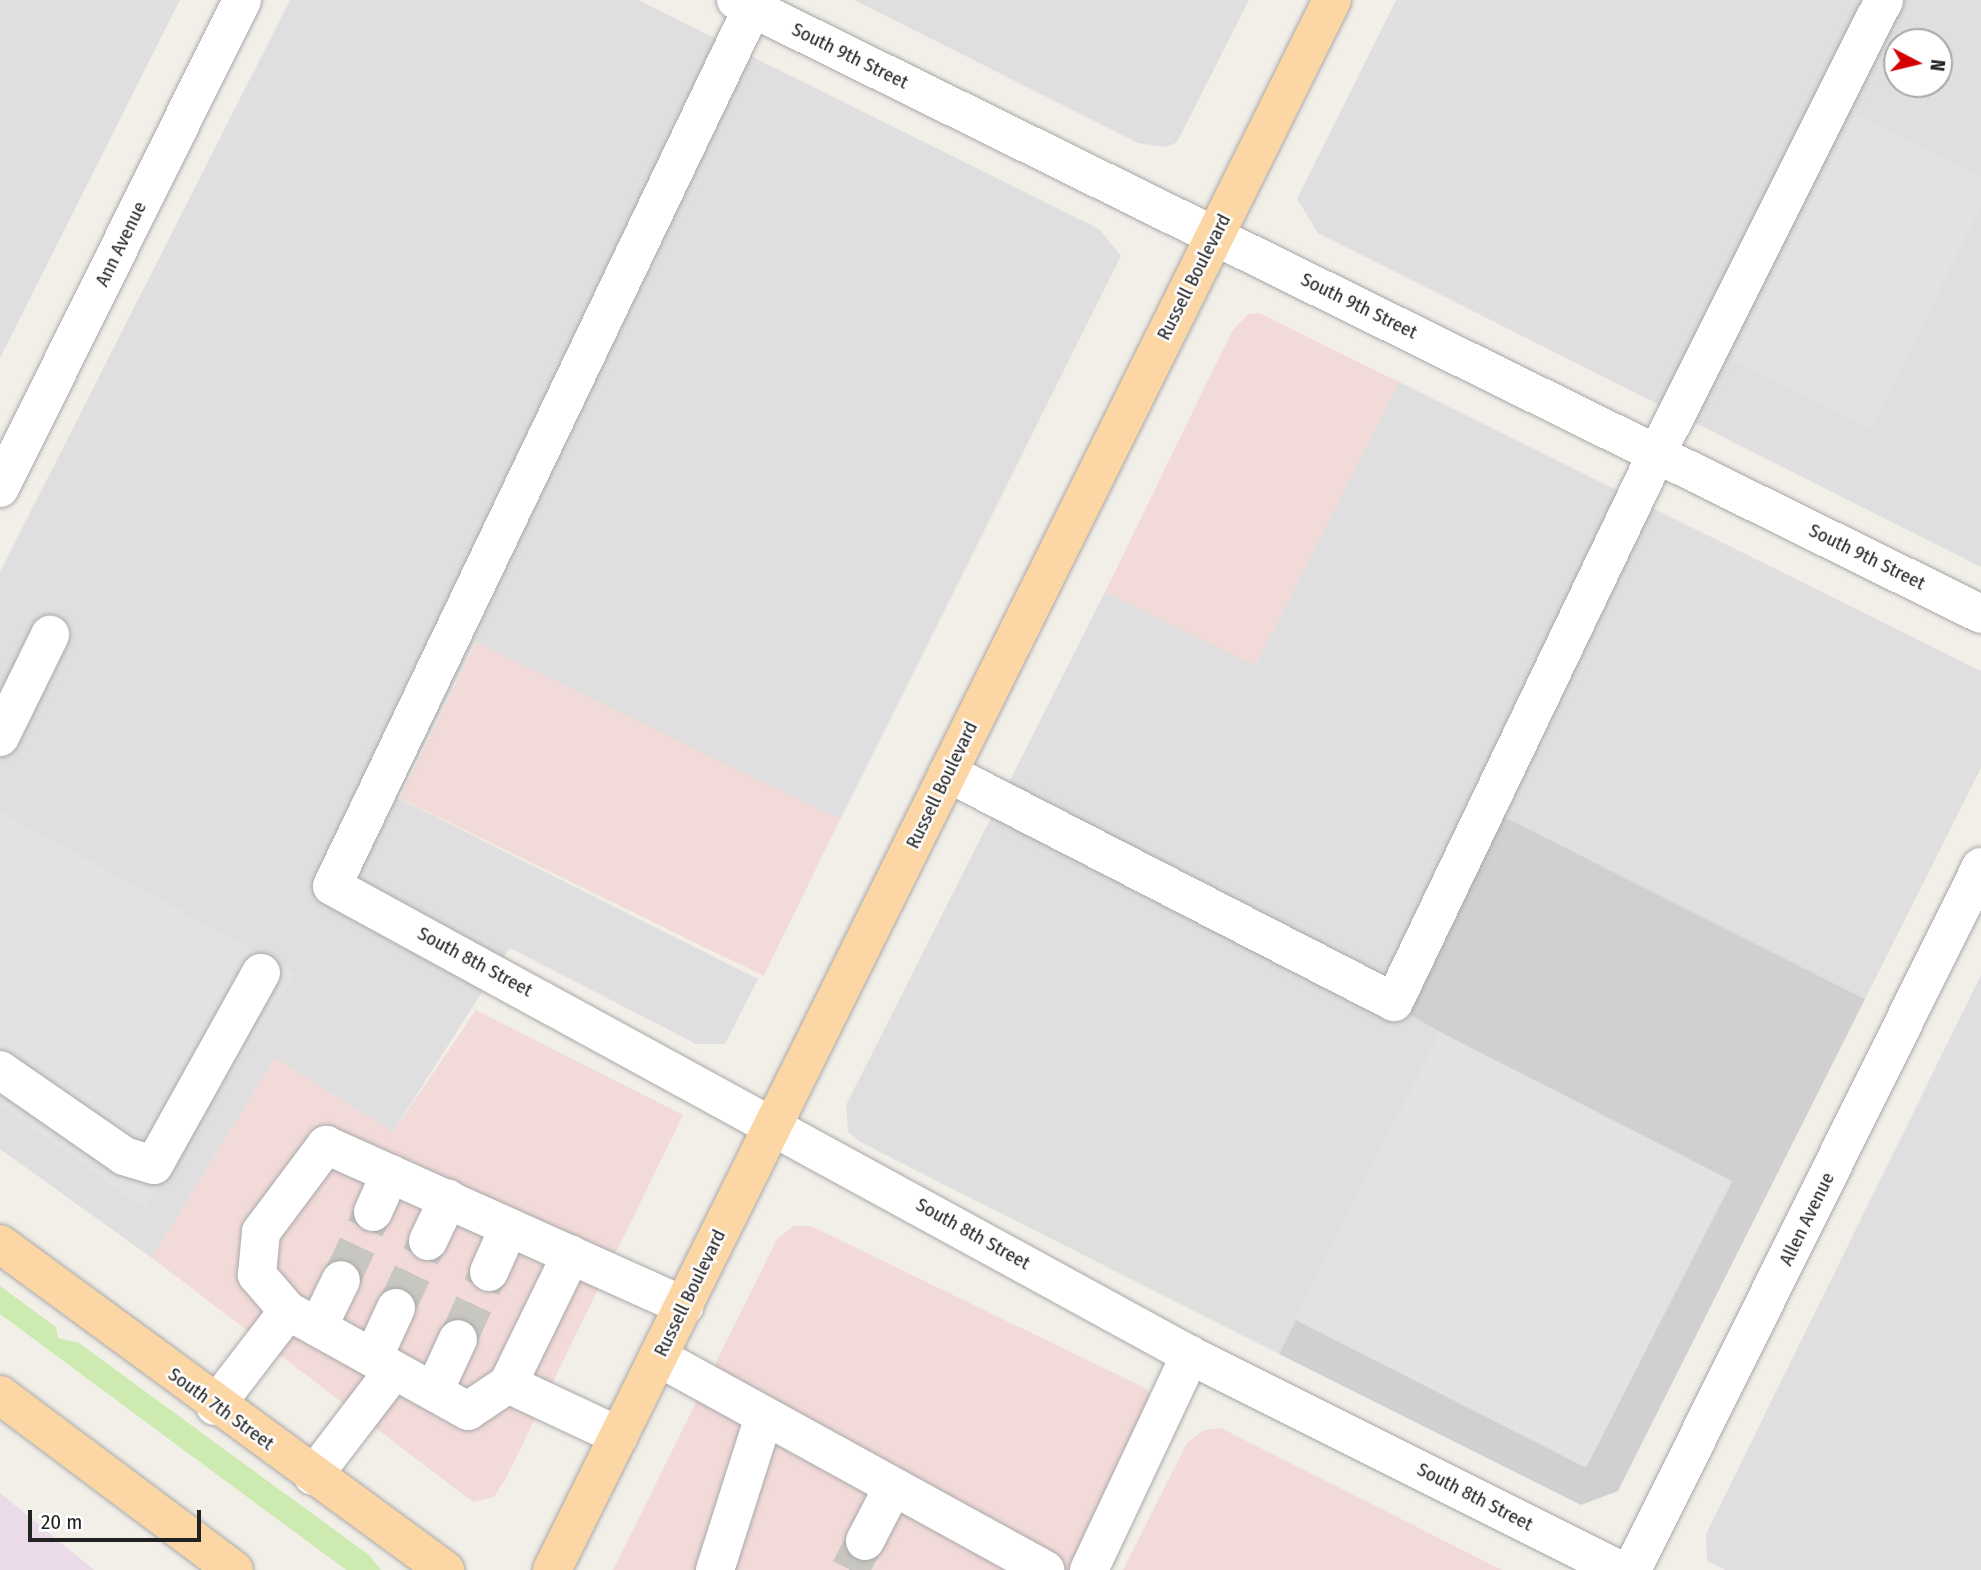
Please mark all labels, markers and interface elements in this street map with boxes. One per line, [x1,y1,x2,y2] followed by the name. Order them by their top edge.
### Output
[788,18,912,94] street label: South 9th Street
[1883,28,1953,98] north arrow
[1925,58,1949,72] text: N
[91,198,151,290] street label: Ann Avenue
[1152,210,1236,344] street label: Russell Boulevard
[1297,268,1421,344] street label: South 9th Street
[1805,519,1929,595] street label: South 9th Street
[901,718,983,852] street label: Russell Boulevard
[414,922,536,1002] street label: South 8th Street
[1775,1169,1839,1269] street label: Allen Avenue
[912,1193,1034,1275] street label: South 8th Street
[649,1226,731,1360] street label: Russell Boulevard
[164,1363,278,1455] street label: South 7th Street
[1413,1458,1537,1536] street label: South 8th Street
[32,1496,205,1540] scale bar
[41,1509,82,1535] text: 20 m

